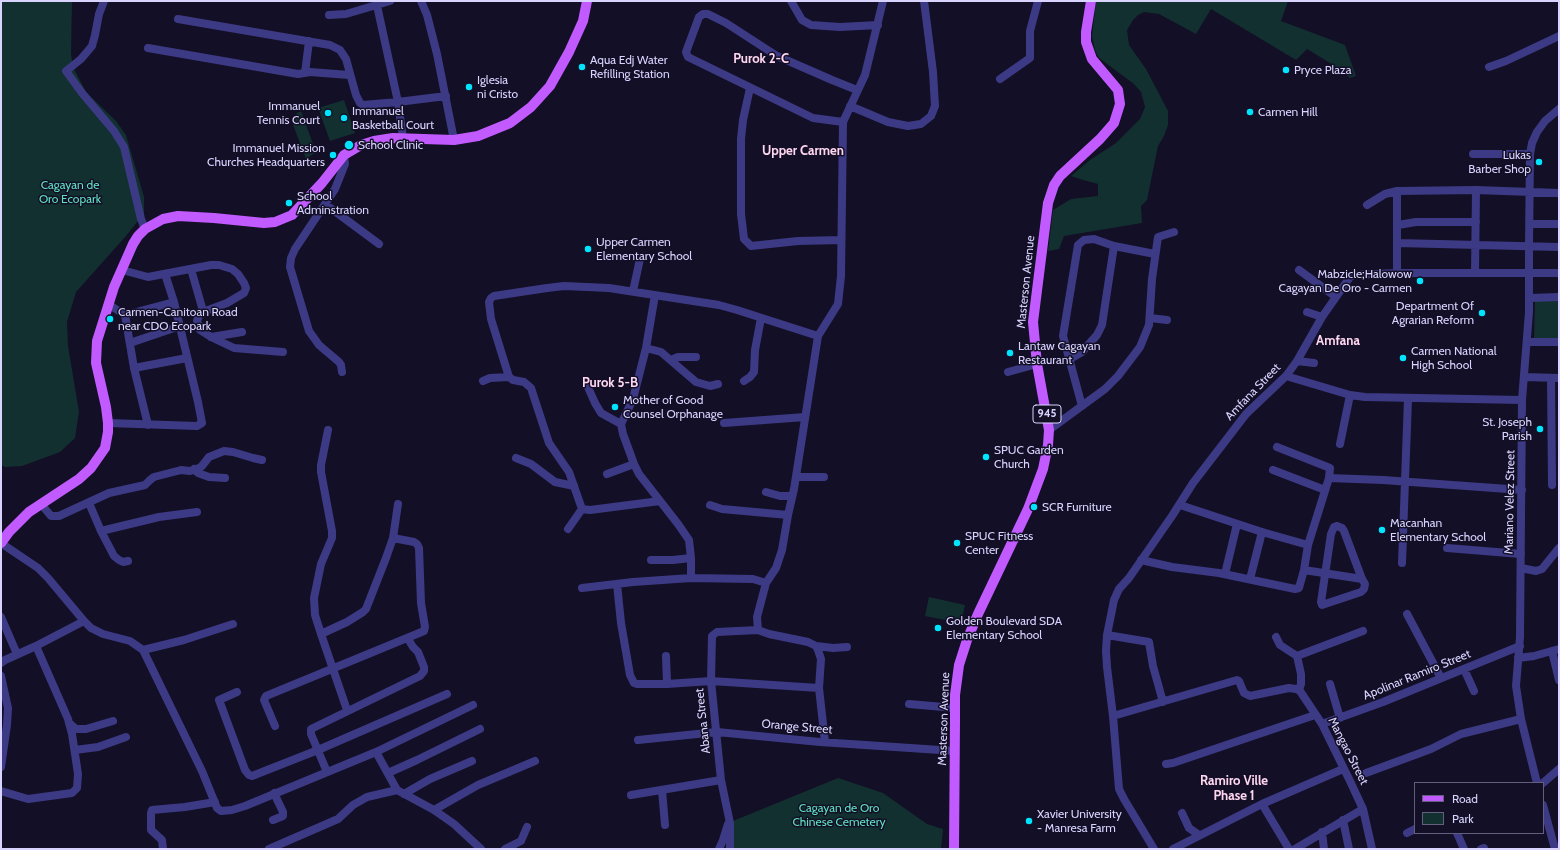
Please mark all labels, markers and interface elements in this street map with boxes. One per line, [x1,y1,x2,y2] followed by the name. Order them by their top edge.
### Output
[733,51,789,67] district label: Purok 2-C
[590,53,670,81] place label: Aqua Edj Water Refilling Station
[577,62,587,72] marker: Aqua Edj Water Refilling Station
[1294,63,1352,77] place label: Pryce Plaza
[1281,65,1291,75] marker: Pryce Plaza
[477,73,518,101] place label: Iglesia ni Cristo
[464,82,474,92] marker: Iglesia ni Cristo
[257,99,320,127] place label: Immanuel Tennis Court
[352,104,434,132] place label: Immanuel Basketball Court
[1258,105,1318,119] place label: Carmen Hill
[1245,107,1255,117] marker: Carmen Hill
[323,108,333,118] marker: Immanuel Tennis Court
[339,113,349,123] marker: Immanuel Basketball Court
[358,138,423,152] place label: School Clinic
[343,139,355,151] marker: School Clinic
[207,141,325,169] place label: Immanuel Mission Churches Headquarters
[762,143,844,159] district label: Upper Carmen
[1468,148,1531,176] place label: Lukas Barber Shop
[328,150,338,160] marker: Immanuel Mission Churches Headquarters
[1534,157,1544,167] marker: Lukas Barber Shop
[39,178,101,206] park label: Cagayan de Oro Ecopark
[297,189,369,217] place label: School Adminstration
[284,198,294,208] marker: School Adminstration
[596,235,692,263] place label: Upper Carmen Elementary School
[1014,235,1038,329] street label: Masterson Avenue
[583,244,593,254] marker: Upper Carmen Elementary School
[1279,267,1412,295] place label: Mabzicle;Halowow Cagayan De Oro - Carmen
[1415,276,1425,286] marker: Mabzicle;Halowow Cagayan De Oro - Carmen
[1392,299,1474,327] place label: Department Of Agrarian Reform
[118,305,238,333] place label: Carmen-Canitoan Road near CDO Ecopark
[1477,308,1487,318] marker: Department Of Agrarian Reform
[105,314,115,324] marker: Carmen-Canitoan Road near CDO Ecopark
[1316,333,1360,349] district label: Amfana
[1018,339,1101,367] place label: Lantaw Cagayan Restaurant
[1411,344,1496,372] place label: Carmen National High School
[1005,348,1015,358] marker: Lantaw Cagayan Restaurant
[1398,353,1408,363] marker: Carmen National High School
[1222,361,1284,423] street label: Amfana Street
[582,375,638,391] district label: Purok 5-B
[623,393,723,421] place label: Mother of Good Counsel Orphanage
[610,402,620,412] marker: Mother of Good Counsel Orphanage
[1033,405,1061,423] road number: 945
[1482,415,1532,443] place label: St. Joseph Parish
[1535,424,1545,434] marker: St. Joseph Parish
[994,443,1064,471] place label: SPUC Garden Church
[1502,450,1518,554] street label: Mariano Velez Street
[981,452,991,462] marker: SPUC Garden Church
[1042,500,1112,514] place label: SCR Furniture
[1029,502,1039,512] marker: SCR Furniture
[1390,516,1486,544] place label: Macanhan Elementary School
[1377,525,1387,535] marker: Macanhan Elementary School
[965,529,1033,557] place label: SPUC Fitness Center
[952,538,962,548] marker: SPUC Fitness Center
[946,614,1062,642] place label: Golden Boulevard SDA Elementary School
[933,623,943,633] marker: Golden Boulevard SDA Elementary School
[1361,647,1473,703] street label: Apolinar Ramiro Street
[935,672,953,766] street label: Masterson Avenue
[692,688,714,754] street label: Abana Street
[1325,715,1371,787] street label: Mangao Street
[761,717,833,737] street label: Orange Street
[1200,773,1268,804] district label: Ramiro Ville Phase 1
[1414,782,1544,834] legend
[1452,791,1478,806] text: Road
[792,801,886,829] park label: Cagayan de Oro Chinese Cemetery
[1037,807,1122,835] place label: Xavier University - Manresa Farm
[1452,811,1474,826] text: Park
[1024,816,1034,826] marker: Xavier University - Manresa Farm

